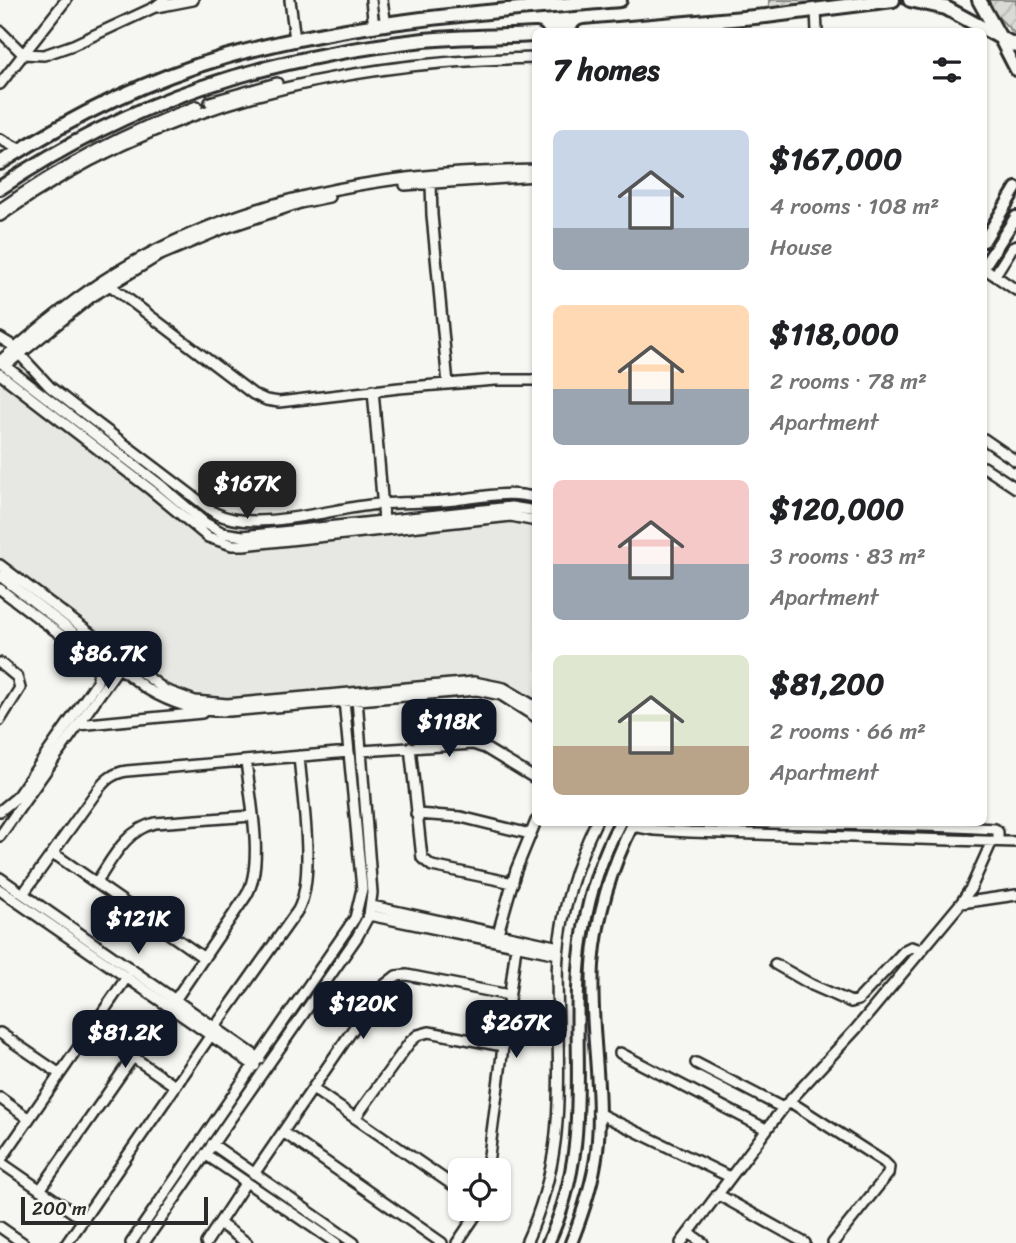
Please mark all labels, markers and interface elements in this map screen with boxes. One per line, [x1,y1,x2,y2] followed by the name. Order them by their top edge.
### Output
[553,43,660,97] text: 7 homes
[928,51,966,89] icon: filters
[770,132,902,186] text: $167,000
[609,158,693,242] icon: home
[770,186,939,227] text: 4 rooms · 108 m²
[770,227,832,268] text: House
[770,307,899,361] text: $118,000
[609,333,693,417] icon: home
[770,361,927,402] text: 2 rooms · 78 m²
[770,402,879,443] text: Apartment
[198,462,296,521] pin: $167K
[214,463,280,504] text: $167K
[770,482,904,536] text: $120,000
[609,508,693,592] icon: home
[770,536,926,577] text: 3 rooms · 83 m²
[770,577,879,618] text: Apartment
[51,632,165,691] pin: $86.7K
[70,633,146,674] text: $86.7K
[770,657,884,711] text: $81,200
[609,683,693,767] icon: home
[400,700,498,759] pin: $118K
[417,701,481,742] text: $118K
[770,711,926,752] text: 2 rooms · 66 m²
[770,752,879,793] text: Apartment
[89,897,187,956] pin: $121K
[107,898,169,939] text: $121K
[314,982,412,1041] pin: $120K
[329,983,397,1024] text: $120K
[467,1000,565,1060] pin: $267K
[482,1002,550,1043] text: $267K
[68,1010,182,1070] pin: $81.2K
[88,1012,162,1053] text: $81.2K
[448,1158,511,1221] map controls
[448,1158,511,1221] button: locate
[32,1192,87,1225] text: 200 m
[21,1194,208,1226] scale bar

